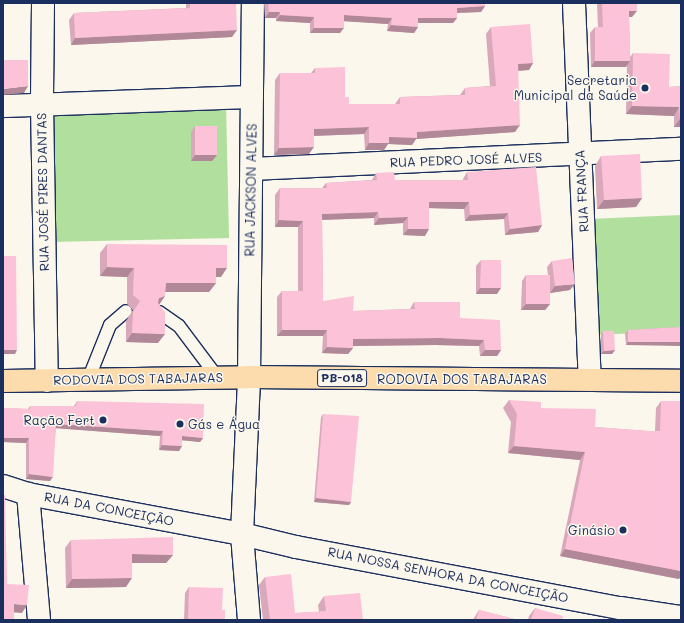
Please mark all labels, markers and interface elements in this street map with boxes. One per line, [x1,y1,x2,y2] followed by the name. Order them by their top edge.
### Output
[514,73,637,104] place label: Secretaria Municipal da Saúde
[640,83,650,93] marker: Secretaria Municipal da Saúde
[34,113,52,271] street label: RUA JOSÉ PIRES DANTAS
[242,123,260,257] street label: RUA JACKSON ALVES
[572,149,592,233] street label: RUA FRANÇA
[389,150,543,170] street label: RUA PEDRO JOSÉ ALVES
[317,368,367,388] road number: PB-018
[53,370,223,388] street label: RODOVIA DOS TABAJARAS
[377,371,547,387] street label: RODOVIA DOS TABAJARAS
[23,412,95,428] place label: Ração Fert
[98,415,108,425] marker: Ração Fert
[188,416,260,432] place label: Gás e Água
[175,419,185,429] marker: Gás e Água
[43,489,175,529] street label: RUA DA CONCEIÇÃO
[568,522,615,538] place label: Ginásio
[618,525,628,535] marker: Ginásio
[326,544,570,606] street label: RUA NOSSA SENHORA DA CONCEIÇÃO

